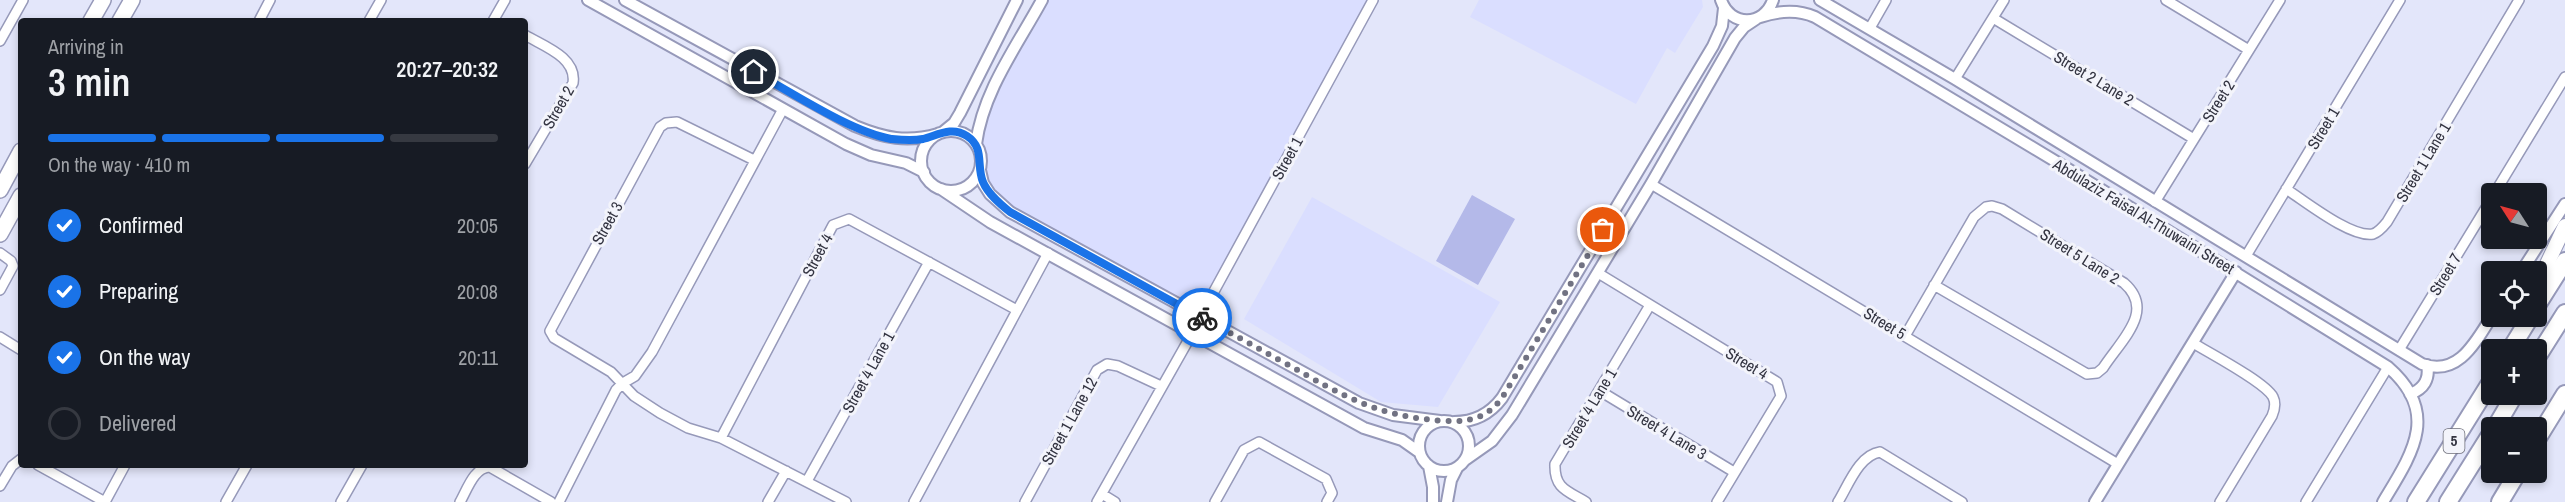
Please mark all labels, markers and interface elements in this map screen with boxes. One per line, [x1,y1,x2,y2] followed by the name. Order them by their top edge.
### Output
[48,33,124,60] text: Arriving in
[2050,45,2138,111] street label: Street 2 Lane 2
[728,46,779,97] pin
[396,54,498,84] text: 20:27–20:32
[737,55,770,88] icon: home
[48,56,130,108] text: 3 min
[2196,76,2240,126] street label: Street 2
[537,82,579,132] street label: Street 2
[2302,102,2345,153] street label: Street 1
[2390,117,2456,206] street label: Street 1 Lane 1
[1266,132,1308,183] street label: Street 1
[48,151,190,178] text: On the way · 410 m
[2048,153,2239,279] street label: Abdulaziz Faisal Al-Thuwaini Street
[2481,183,2547,249] north arrow
[2481,183,2547,483] map controls
[586,198,628,248] street label: Street 3
[1577,204,1628,255] pin
[48,209,81,242] icon: check
[99,210,183,240] text: Confirmed
[457,212,498,239] text: 20:05
[1586,213,1619,246] icon: bag
[2036,223,2124,289] street label: Street 5 Lane 2
[797,230,837,280] street label: Street 4
[2424,249,2466,299] street label: Street 7
[2481,261,2547,327] button: locate
[48,275,81,308] icon: check
[99,276,178,306] text: Preparing
[457,278,498,305] text: 20:08
[1172,288,1232,348] courier
[1186,302,1219,335] icon: bike
[1860,302,1910,344] street label: Street 5
[837,327,900,417] street label: Street 4 Lane 1
[2481,339,2547,405] button: +
[48,341,81,374] icon: check
[99,342,190,372] text: On the way
[1722,342,1772,384] street label: Street 4
[458,344,498,371] text: 20:11
[1556,363,1622,452] street label: Street 4 Lane 1
[1036,373,1102,469] street label: Street 1 Lane 12
[1623,399,1711,465] street label: Street 4 Lane 3
[99,408,176,438] text: Delivered
[2481,417,2547,483] button: −
[2444,429,2464,453] road number: 5

